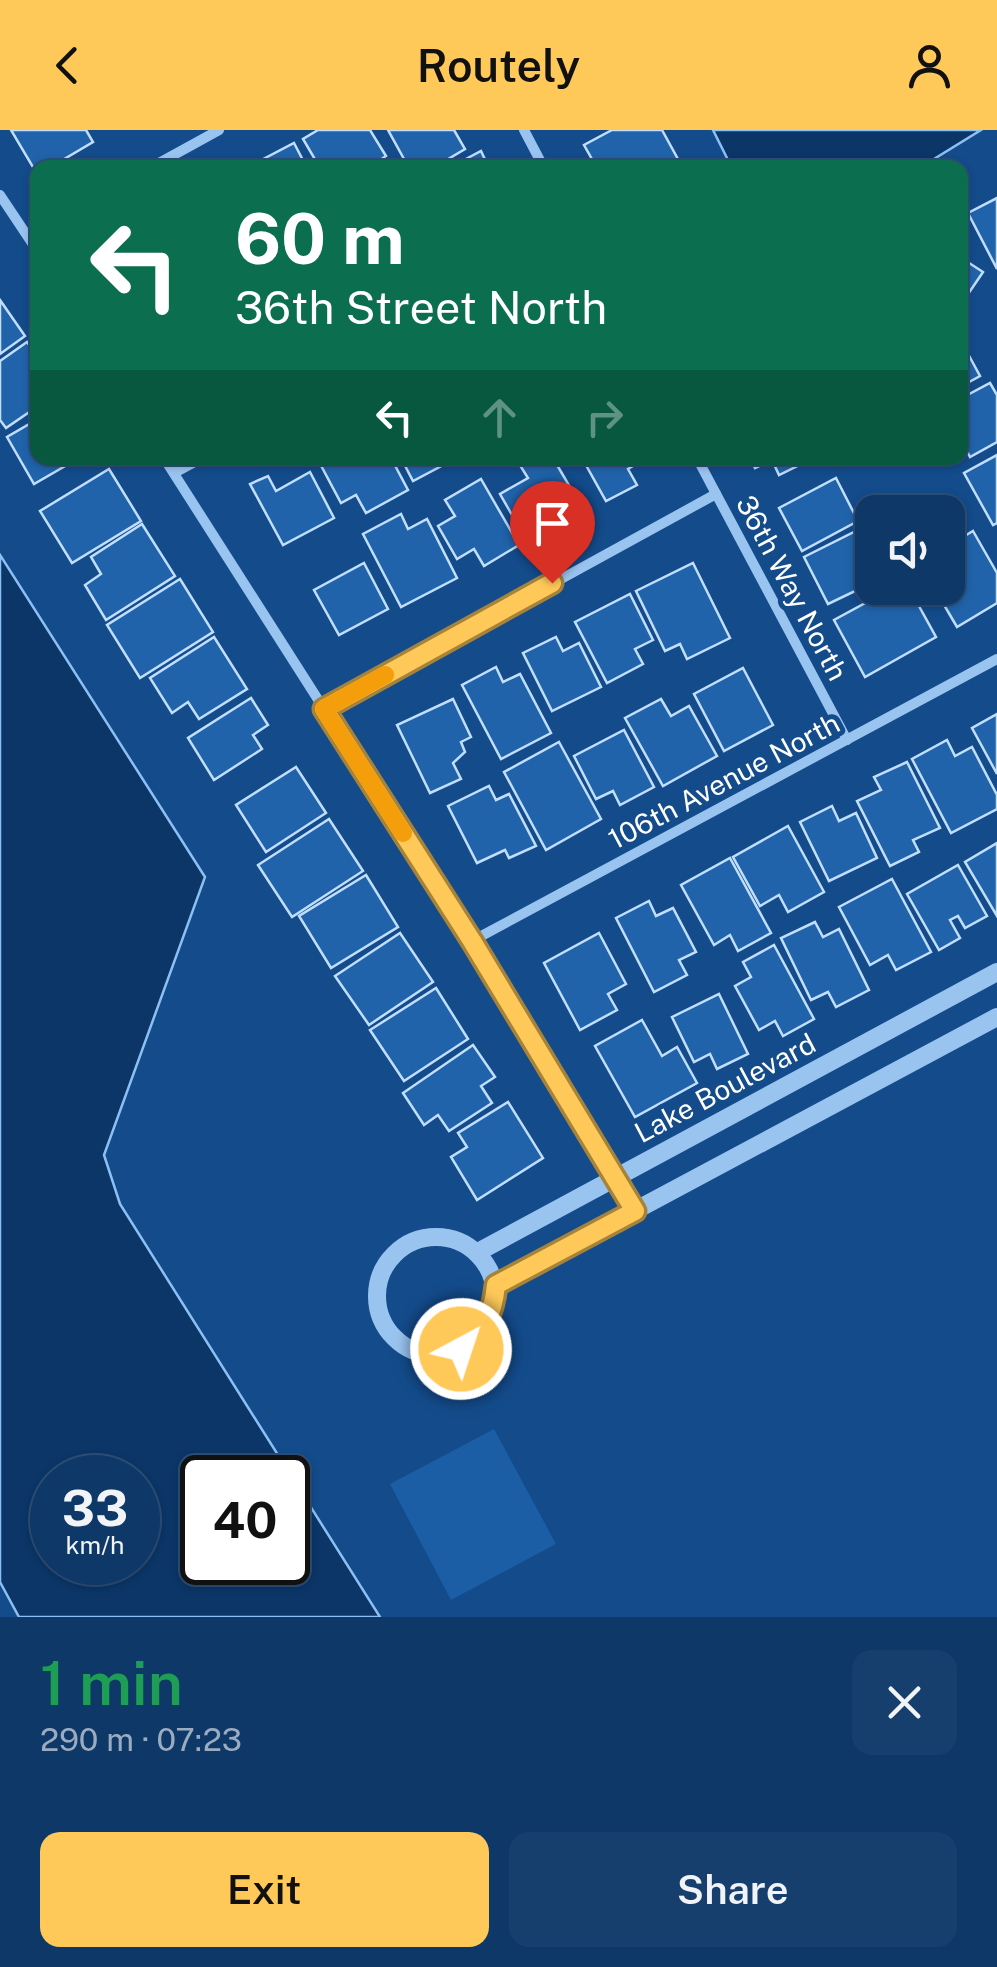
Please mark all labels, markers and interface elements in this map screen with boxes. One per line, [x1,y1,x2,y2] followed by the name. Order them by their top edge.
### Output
[40,38,95,93] icon: back
[902,38,957,93] icon: person
[417,39,580,92] text: Routely
[235,197,405,280] text: 60 m
[70,200,200,330] icon: left
[235,281,607,334] text: 36th Street North
[367,390,422,445] icon: left
[472,390,527,445] icon: ahead
[577,390,632,445] icon: right
[510,481,595,584] pin
[730,490,855,686] street label: 36th Way North
[855,495,965,605] map controls
[855,495,965,605] button: sound
[525,496,580,551] icon: arrive
[603,706,845,855] street label: 106th Avenue North
[629,1026,821,1149] street label: Lake Boulevard
[409,1297,513,1401] position arrow
[180,1455,310,1585] speed limit sign: 40
[62,1478,128,1537] text: 33
[66,1530,124,1560] text: km/h
[40,1648,183,1719] text: 1 min
[852,1650,957,1755] button: close
[40,1721,242,1758] text: 290 m · 07:23
[40,1832,489,1947] button: Exit
[509,1832,957,1947] button: Share

